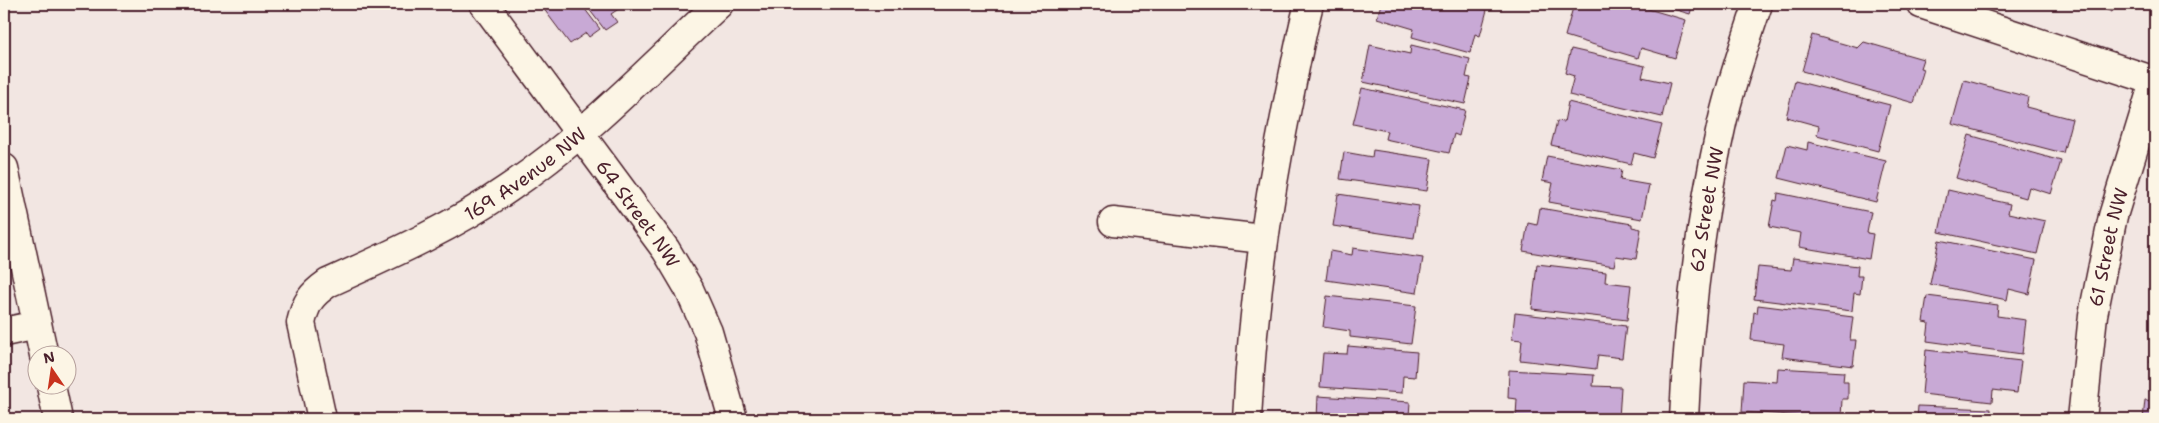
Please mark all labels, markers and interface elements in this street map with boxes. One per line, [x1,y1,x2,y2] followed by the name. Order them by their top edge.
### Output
[460,122,592,227] street label: 169 Avenue NW
[1684,144,1730,274] street label: 62 Street NW
[590,155,685,272] street label: 64 Street NW
[2083,185,2134,309] street label: 61 Street NW
[28,346,78,396] north arrow
[42,347,57,367] text: N

